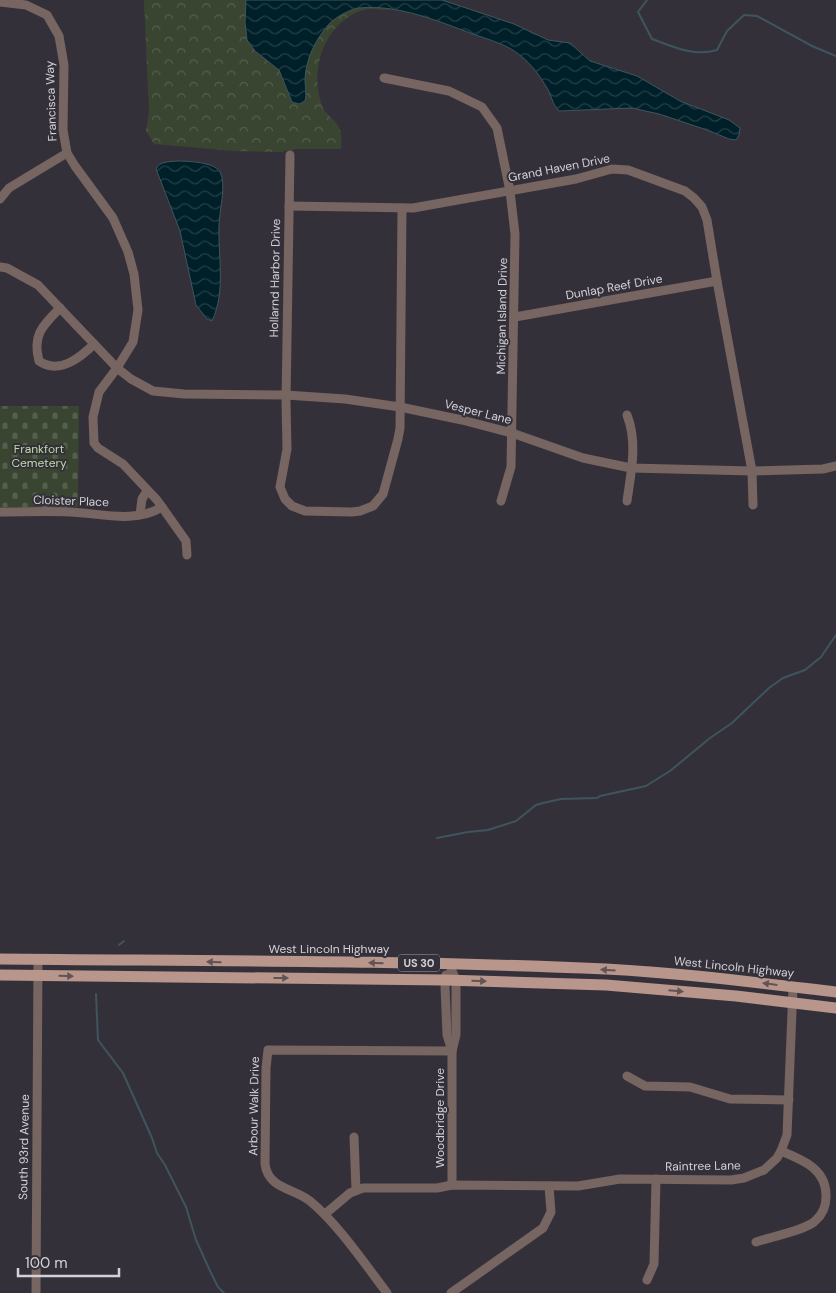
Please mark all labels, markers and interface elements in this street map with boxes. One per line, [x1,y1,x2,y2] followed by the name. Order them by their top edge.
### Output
[42,60,60,142] street label: Francisca Way
[507,150,611,186] street label: Grand Haven Drive
[266,218,284,338] street label: Hollarnd Harbor Drive
[493,257,511,375] street label: Michigan Island Drive
[564,271,664,303] street label: Dunlap Reef Drive
[443,396,513,428] street label: Vesper Lane
[11,441,67,471] park label: Frankfort Cemetery
[33,492,109,510] street label: Cloister Place
[269,941,390,957] street label: West Lincoln Highway
[673,953,795,981] street label: West Lincoln Highway
[398,954,440,971] road number: US 30
[205,957,221,965] one-way arrow
[368,959,384,967] one-way arrow
[600,965,616,973] one-way arrow
[58,972,74,980] one-way arrow
[273,974,289,982] one-way arrow
[471,977,487,985] one-way arrow
[762,980,778,988] one-way arrow
[668,987,684,995] one-way arrow
[245,1056,263,1156] street label: Arbour Walk Drive
[432,1068,448,1168] street label: Woodbridge Drive
[15,1094,33,1200] street label: South 93rd Avenue
[665,1157,741,1175] street label: Raintree Lane
[18,1246,119,1278] scale bar
[25,1253,68,1273] text: 100 m

